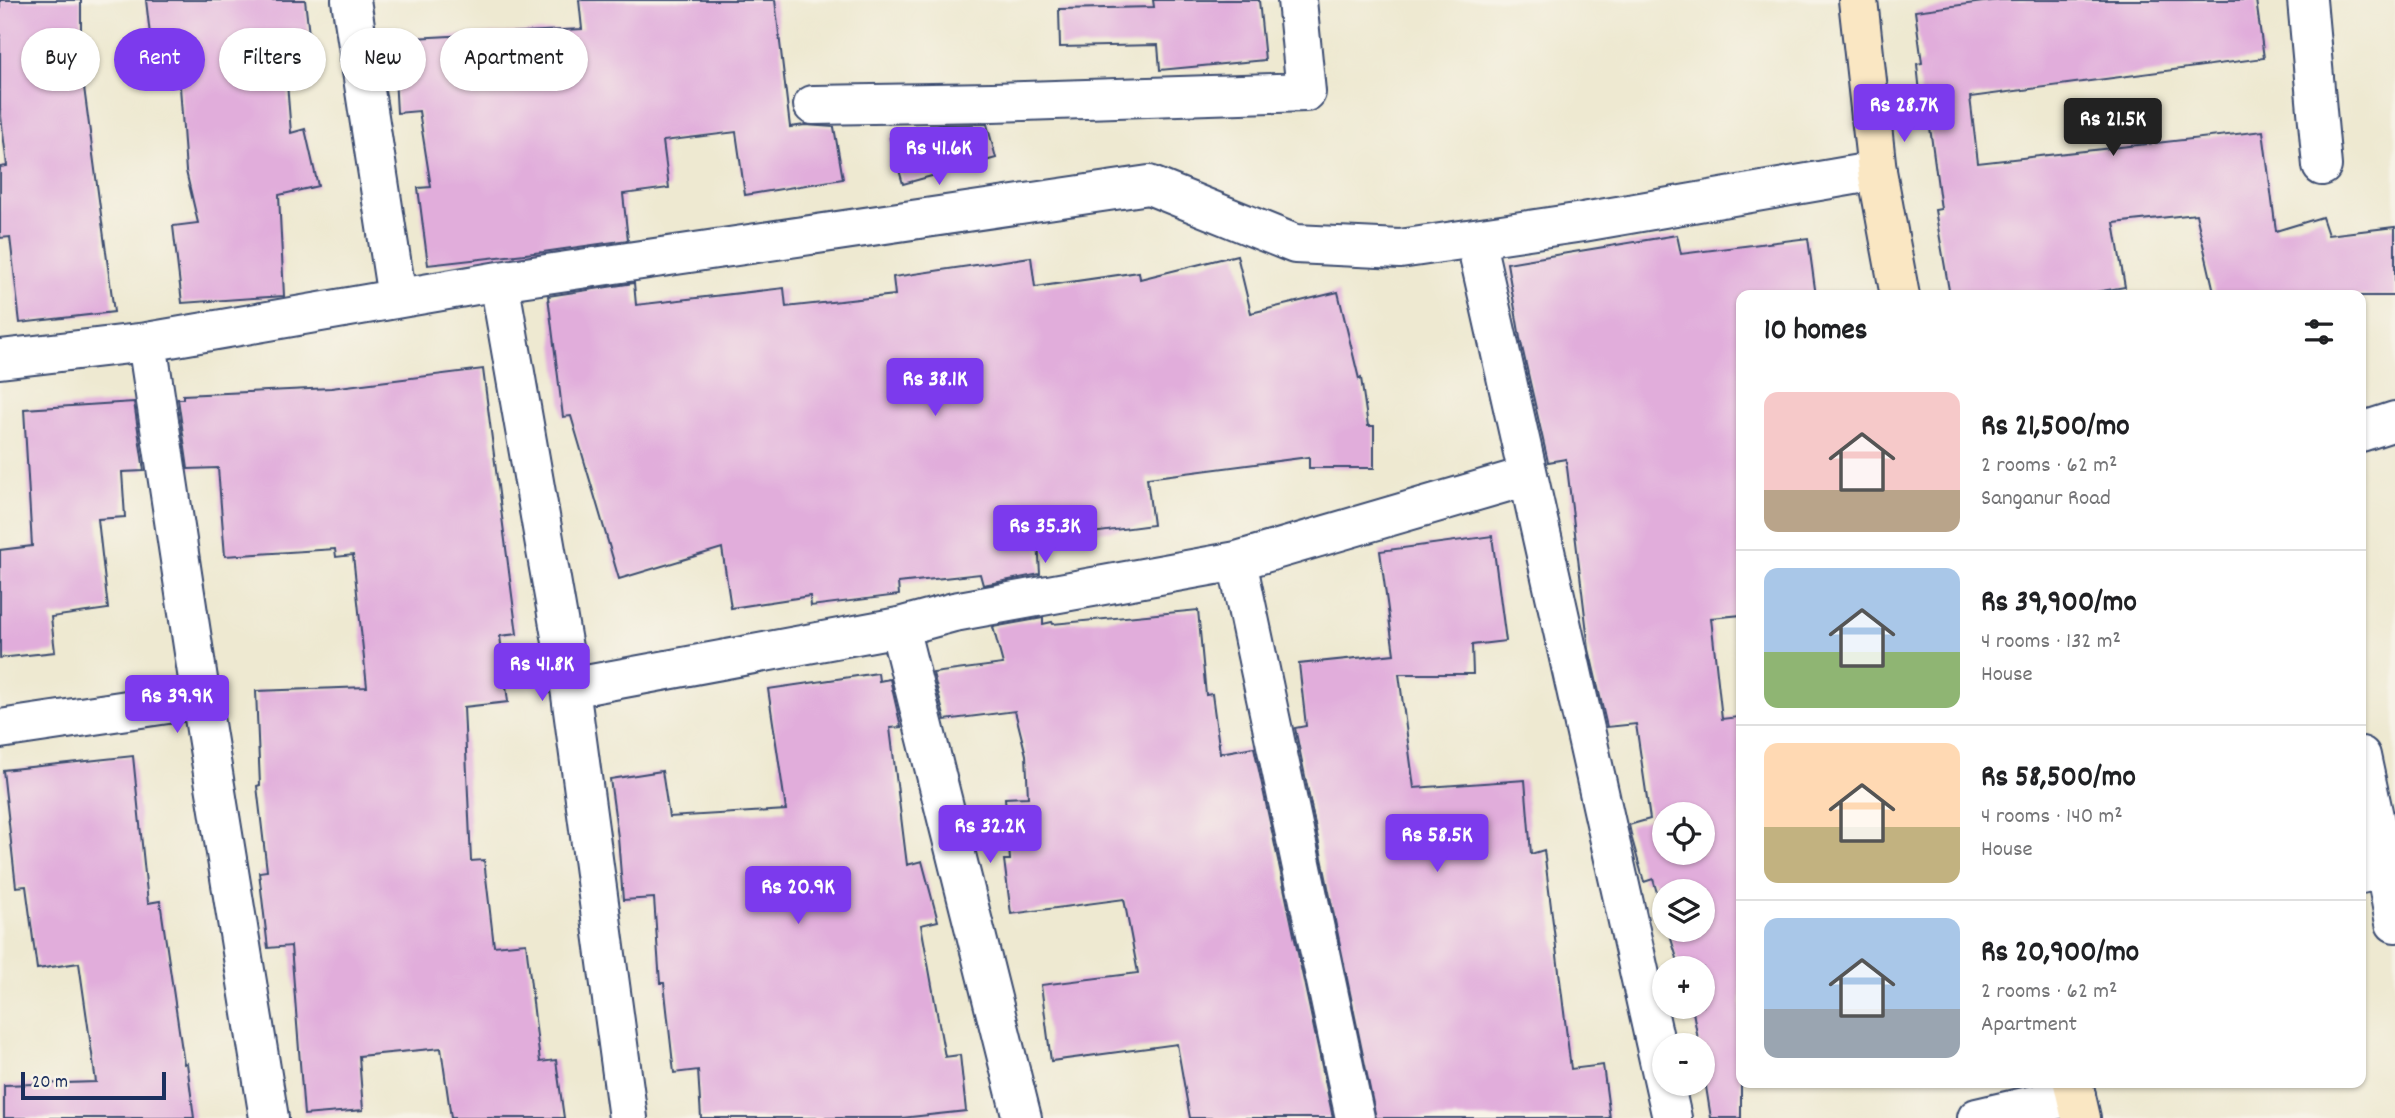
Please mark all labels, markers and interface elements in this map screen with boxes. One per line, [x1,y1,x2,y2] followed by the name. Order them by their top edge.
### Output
[21,28,100,91] chip: Buy
[114,28,205,91] chip: Rent
[219,28,326,91] chip: Filters
[340,28,426,91] chip: New
[440,28,588,91] chip: Apartment
[1832,85,1976,144] pin: Rs 28.7K
[1870,90,1938,123] text: Rs 28.7K
[2041,99,2185,158] pin: Rs 21.5K
[2080,104,2146,137] text: Rs 21.5K
[867,128,1011,187] pin: Rs 41.6K
[906,133,972,166] text: Rs 41.6K
[1764,311,1867,354] text: 10 homes
[2300,313,2338,351] icon: filters
[863,358,1007,418] pin: Rs 38.1K
[902,364,968,397] text: Rs 38.1K
[1981,407,2130,450] text: Rs 21,500/mo
[1820,420,1904,504] icon: home
[1981,450,2117,483] text: 2 rooms · 62 m²
[1981,483,2111,516] text: Sanganur Road
[973,505,1117,565] pin: Rs 35.3K
[1009,511,1081,544] text: Rs 35.3K
[1981,583,2137,626] text: Rs 39,900/mo
[1820,596,1904,680] icon: home
[1981,626,2121,659] text: 4 rooms · 132 m²
[470,644,614,703] pin: Rs 41.8K
[510,649,574,682] text: Rs 41.8K
[1981,659,2033,692] text: House
[105,676,249,735] pin: Rs 39.9K
[141,681,213,714] text: Rs 39.9K
[1981,758,2136,801] text: Rs 58,500/mo
[1820,771,1904,855] icon: home
[1981,801,2123,834] text: 4 rooms · 140 m²
[1652,802,1715,1096] map controls
[1652,802,1715,865] button: locate
[918,806,1062,865] pin: Rs 32.2K
[955,811,1025,844] text: Rs 32.2K
[1365,814,1509,874] pin: Rs 58.5K
[1401,820,1473,853] text: Rs 58.5K
[1981,834,2033,867] text: House
[726,866,870,926] pin: Rs 20.9K
[761,872,835,905] text: Rs 20.9K
[1652,879,1715,942] button: layers
[1981,933,2139,976] text: Rs 20,900/mo
[1820,946,1904,1030] icon: home
[1652,956,1715,1019] button: +
[1981,976,2117,1009] text: 2 rooms · 62 m²
[1981,1009,2077,1042] text: Apartment
[1652,1033,1715,1096] button: −
[21,1069,166,1101] scale bar
[32,1070,68,1097] text: 20 m

